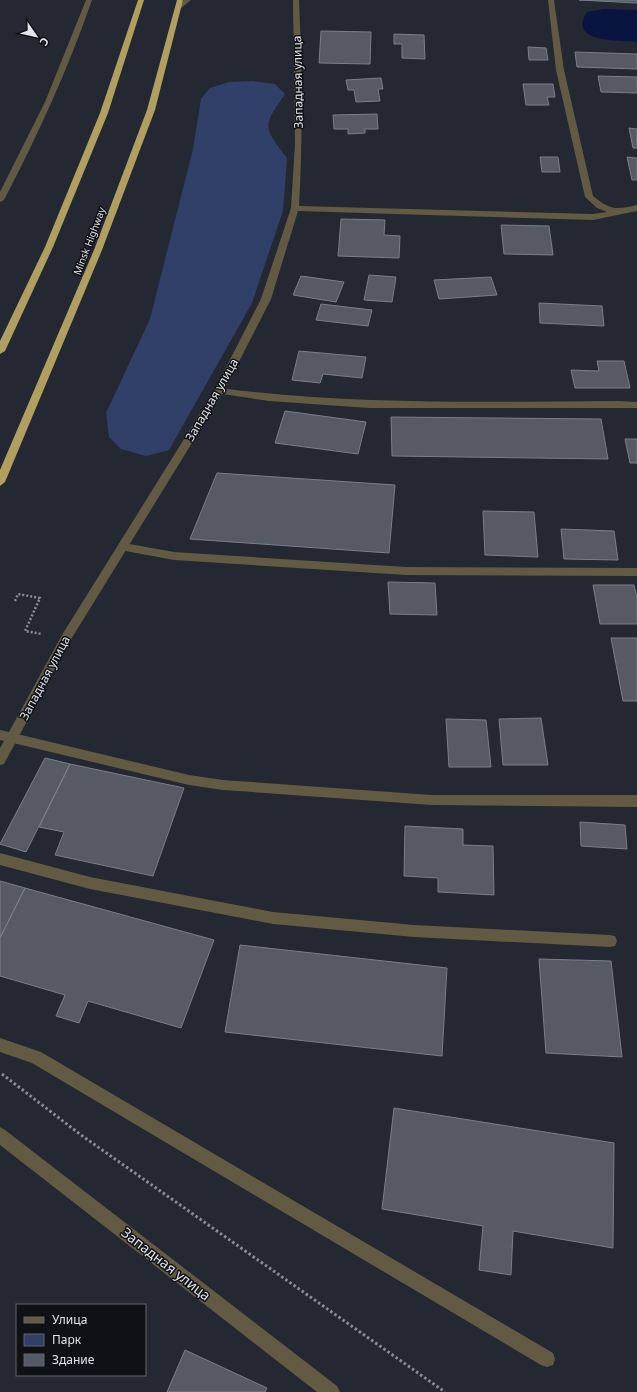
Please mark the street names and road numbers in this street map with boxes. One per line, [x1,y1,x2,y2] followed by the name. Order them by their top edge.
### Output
[288,35,307,129] street label: Западная улица
[70,204,109,277] street label: Minsk Highway
[181,355,242,444] street label: Западная улица
[15,633,74,723] street label: Западная улица
[118,1223,215,1304] street label: Западная улица

